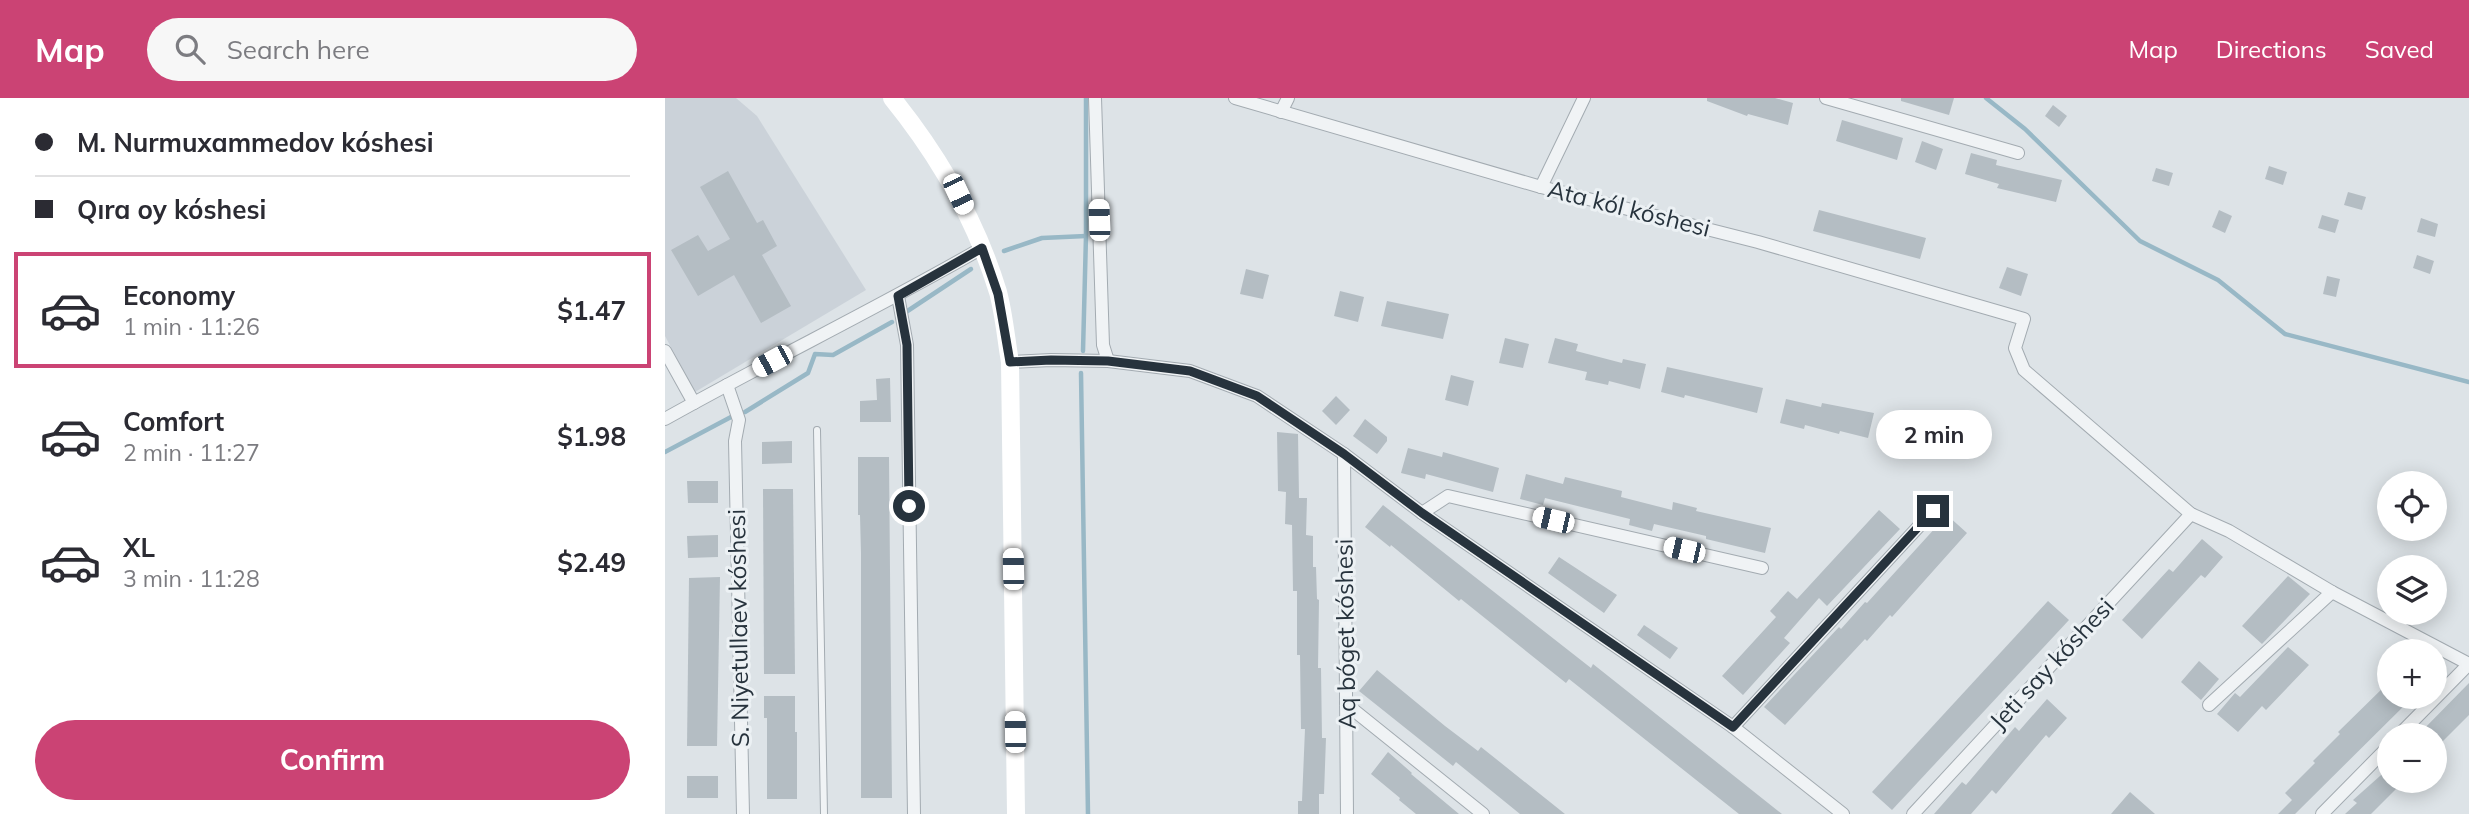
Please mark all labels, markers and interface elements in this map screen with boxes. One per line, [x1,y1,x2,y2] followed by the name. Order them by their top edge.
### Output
[147,18,637,81] search box
[35,29,105,70] text: Map
[171,30,209,68] icon: search
[227,33,370,66] text: Search here
[2128,34,2178,64] text: Map
[2216,34,2327,64] text: Directions
[2365,34,2434,64] text: Saved
[77,126,434,159] text: M. Nurmuxammedov kóshesi
[940,171,977,217] car
[1545,173,1714,243] street label: Ata kól kóshesi
[77,193,266,226] text: Qıra oy kóshesi
[1088,199,1111,241] car
[39,279,102,342] icon: car
[123,279,235,312] text: Economy
[557,294,626,327] text: $1.47
[123,312,260,341] text: 1 min · 11:26
[749,342,796,380] car
[39,405,102,468] icon: car
[123,405,224,438] text: Comfort
[1875,410,1991,458] callout: 2 min
[557,420,626,453] text: $1.98
[1904,420,1964,449] text: 2 min
[123,438,260,467] text: 2 min · 11:27
[2377,471,2447,793] map controls
[2377,471,2447,541] button: locate
[893,490,925,522] route start
[1917,495,1949,527] route end
[1531,505,1576,535] car
[721,509,755,747] street label: S. Niyetullaev kóshesi
[39,531,102,594] icon: car
[123,531,155,564] text: XL
[1662,535,1707,565] car
[1328,538,1362,730] street label: Aq bóget kóshesi
[557,546,626,579] text: $2.49
[1003,548,1024,590] car
[2377,555,2447,625] button: layers
[123,564,260,593] text: 3 min · 11:28
[1983,591,2120,735] street label: Jeti say kóshesi
[2377,639,2447,709] button: +
[1005,711,1026,753] car
[35,720,630,800] button: Confirm
[2377,723,2447,793] button: −

